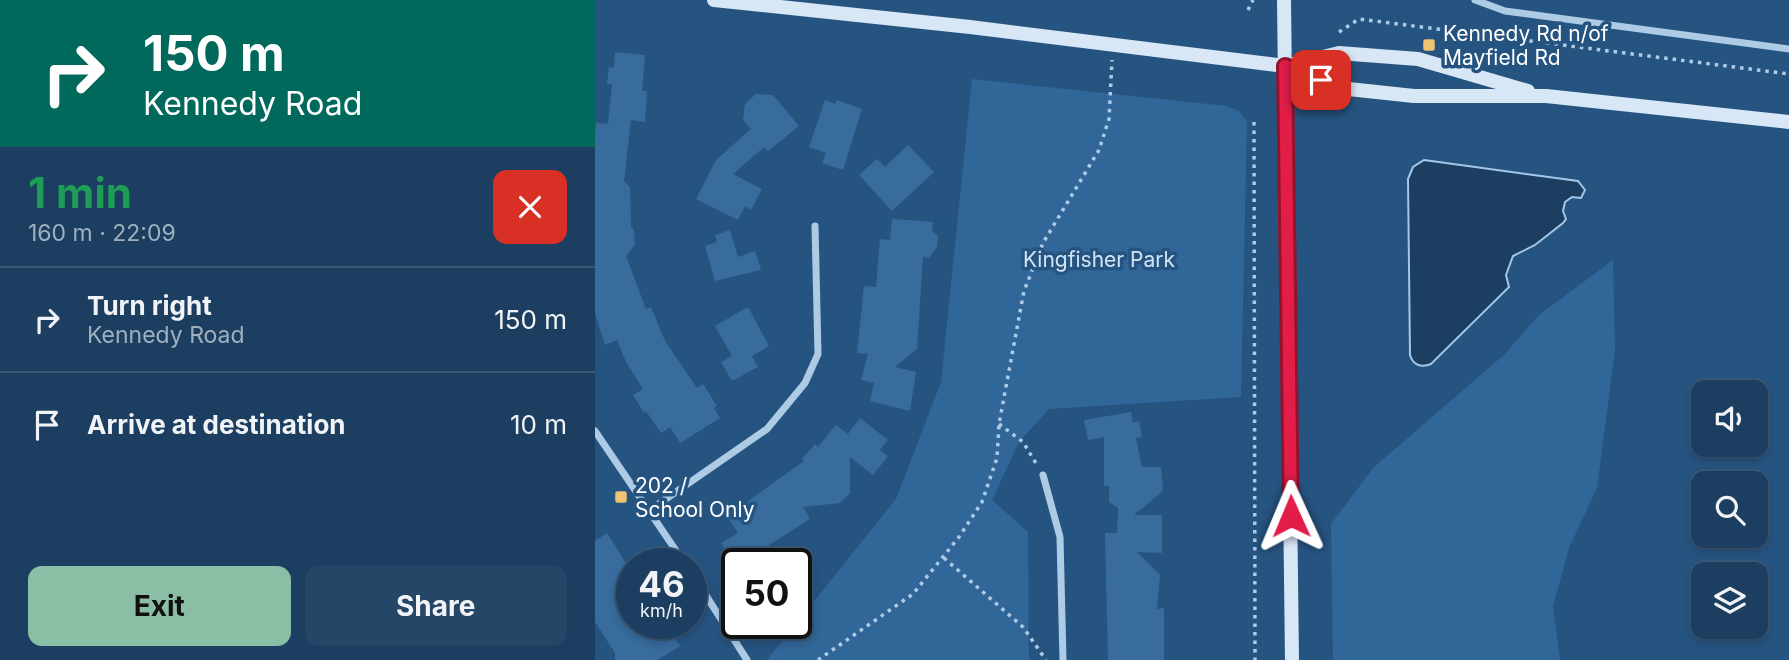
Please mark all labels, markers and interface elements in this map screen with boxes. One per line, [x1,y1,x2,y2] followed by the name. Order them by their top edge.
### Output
[1443,21,1609,70] place label: Kennedy Rd n/of Mayfield Rd
[143,24,285,83] text: 150 m
[28,28,119,119] icon: right
[1421,37,1437,53] marker: Kennedy Rd n/of Mayfield Rd
[1291,50,1351,110] pin
[1302,61,1340,99] icon: arrive
[143,84,362,123] text: Kennedy Road
[28,167,132,218] text: 1 min
[493,170,567,244] button: close
[28,219,176,247] text: 160 m · 22:09
[1023,247,1176,272] park label: Kingfisher Park
[87,290,212,321] text: Turn right
[28,301,66,339] icon: right
[494,304,567,335] text: 150 m
[87,321,245,349] text: Kennedy Road
[1691,380,1768,639] map controls
[1691,380,1768,457] button: sound
[28,406,66,444] icon: arrive
[87,409,346,440] text: Arrive at destination
[510,409,567,440] text: 10 m
[1691,471,1768,548] button: search
[635,473,755,522] place label: 202 / School Only
[1254,479,1328,553] position arrow
[613,489,629,505] marker: 202 / School Only
[721,548,812,639] speed limit sign: 50
[1691,562,1768,639] button: layers
[638,563,685,605] text: 46
[28,566,291,646] button: Exit
[305,566,567,646] button: Share
[640,600,683,621] text: km/h

